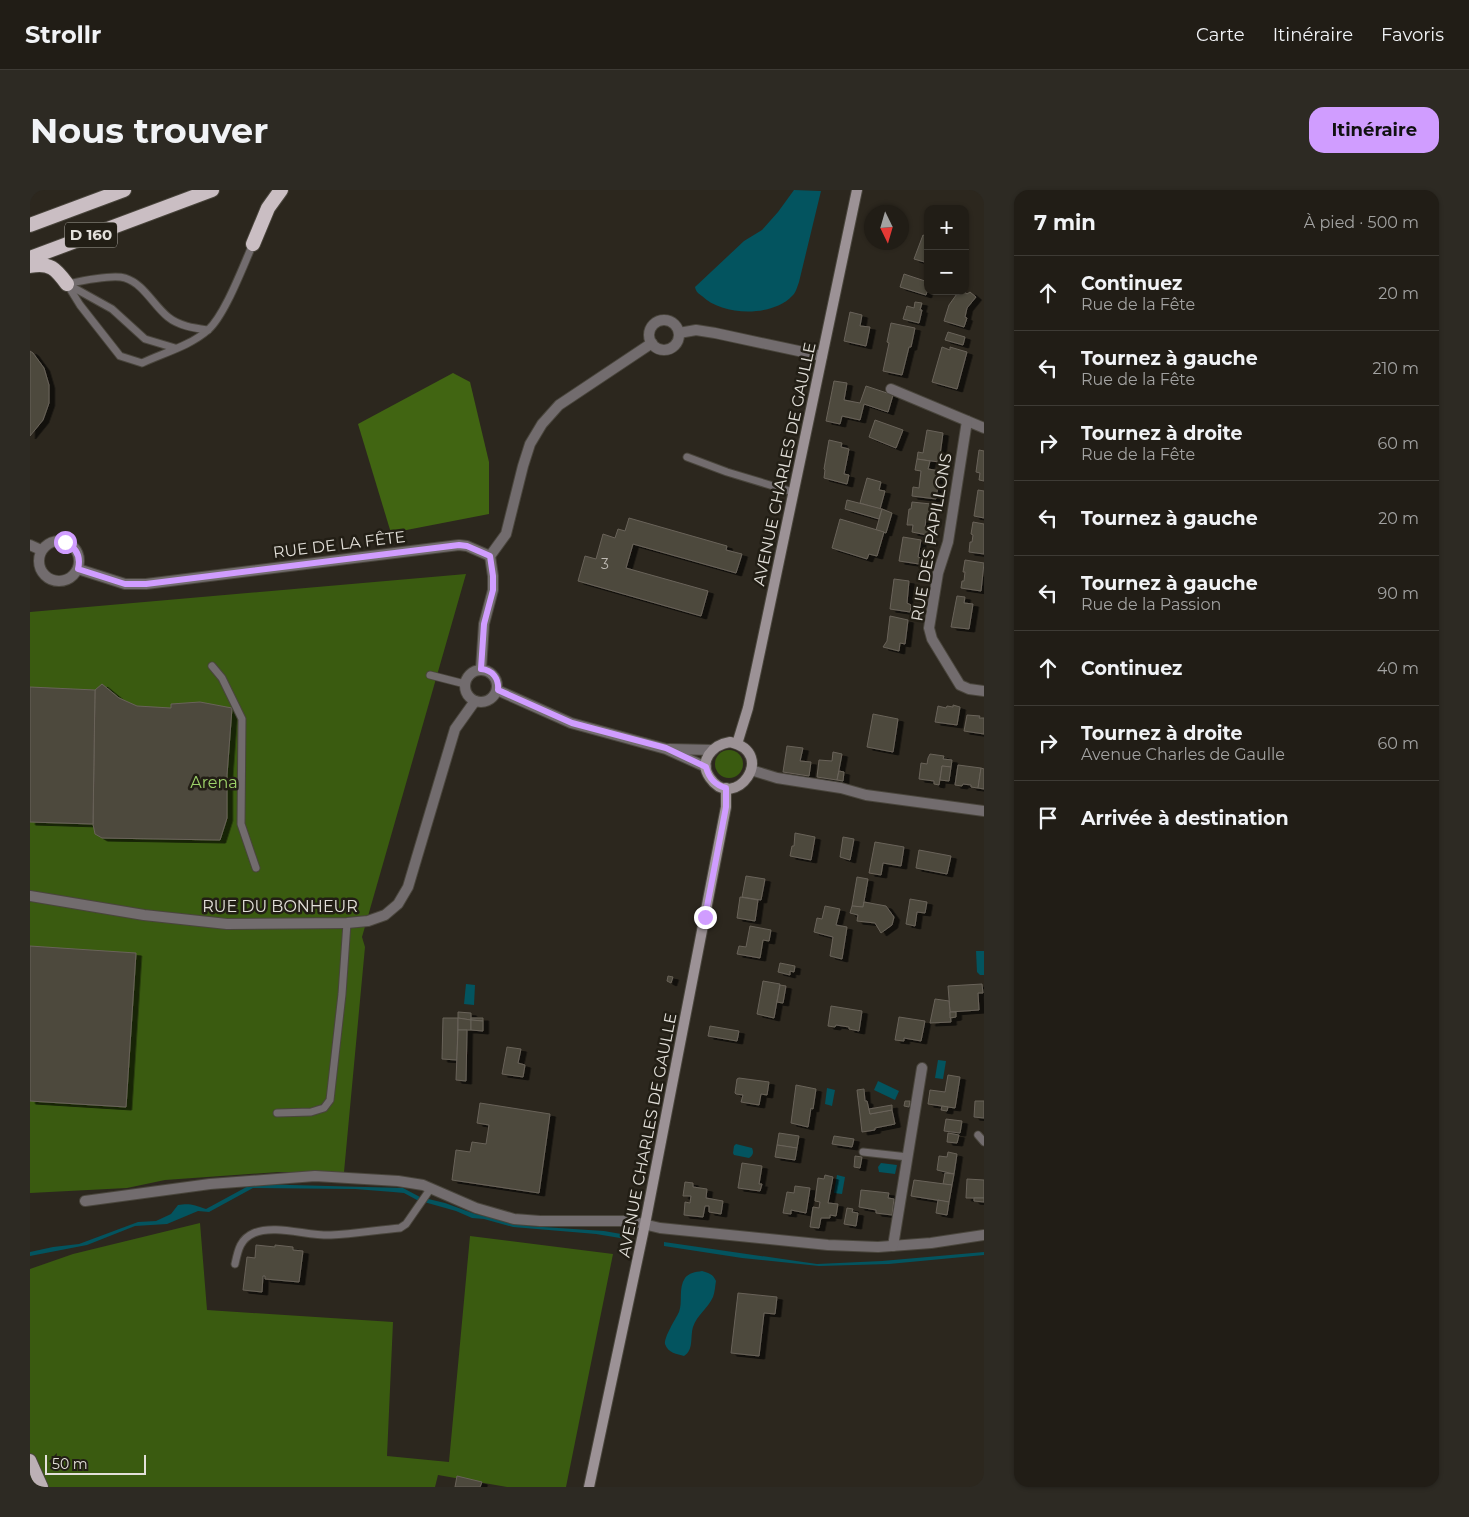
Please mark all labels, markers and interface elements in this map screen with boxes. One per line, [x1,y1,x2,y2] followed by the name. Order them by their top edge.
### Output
[25,20,101,49] text: Strollr
[1196,24,1245,46] text: Carte
[1273,24,1353,46] text: Itinéraire
[1381,24,1444,46] text: Favoris
[1309,107,1439,153] button: Itinéraire
[30,109,268,152] text: Nous trouver
[864,205,909,250] north arrow
[924,205,969,295] map controls
[924,205,969,250] button: +
[1034,210,1096,235] text: 7 min
[1304,213,1419,232] text: À pied · 500 m
[65,222,117,248] road number: D 160
[924,250,969,295] button: −
[1081,272,1182,295] text: Continuez
[1034,279,1062,307] icon: ahead
[1378,284,1419,303] text: 20 m
[1081,295,1195,314] text: Rue de la Fête
[749,341,820,588] street label: AVENUE CHARLES DE GAULLE
[1081,347,1258,370] text: Tournez à gauche
[1034,354,1062,382] icon: left
[1372,359,1419,378] text: 210 m
[1081,370,1195,389] text: Rue de la Fête
[1081,422,1242,445] text: Tournez à droite
[1034,429,1062,457] icon: right
[1377,434,1419,453] text: 60 m
[1081,445,1195,464] text: Rue de la Fête
[907,451,956,623] street label: RUE DES PAPILLONS
[1034,504,1062,532] icon: left
[1081,507,1258,530] text: Tournez à gauche
[1378,509,1419,528] text: 20 m
[272,527,406,562] street label: RUE DE LA FÊTE
[54,531,77,554] route start
[601,555,609,573] house number: 3
[1081,572,1258,595] text: Tournez à gauche
[1034,579,1062,607] icon: left
[1377,584,1419,603] text: 90 m
[1081,595,1221,614] text: Rue de la Passion
[1034,654,1062,682] icon: ahead
[1081,657,1182,680] text: Continuez
[1377,659,1419,678] text: 40 m
[1081,722,1242,745] text: Tournez à droite
[1034,729,1062,757] icon: right
[1377,734,1419,753] text: 60 m
[1081,745,1285,764] text: Avenue Charles de Gaulle
[190,773,238,792] park label: Arena
[1034,804,1062,832] icon: arrive
[1081,807,1289,830] text: Arrivée à destination
[202,897,358,916] street label: RUE DU BONHEUR
[694,906,717,929] route end
[614,1011,681,1259] street label: AVENUE CHARLES DE GAULLE
[45,1452,146,1475] scale bar
[52,1455,88,1473] text: 50 m

